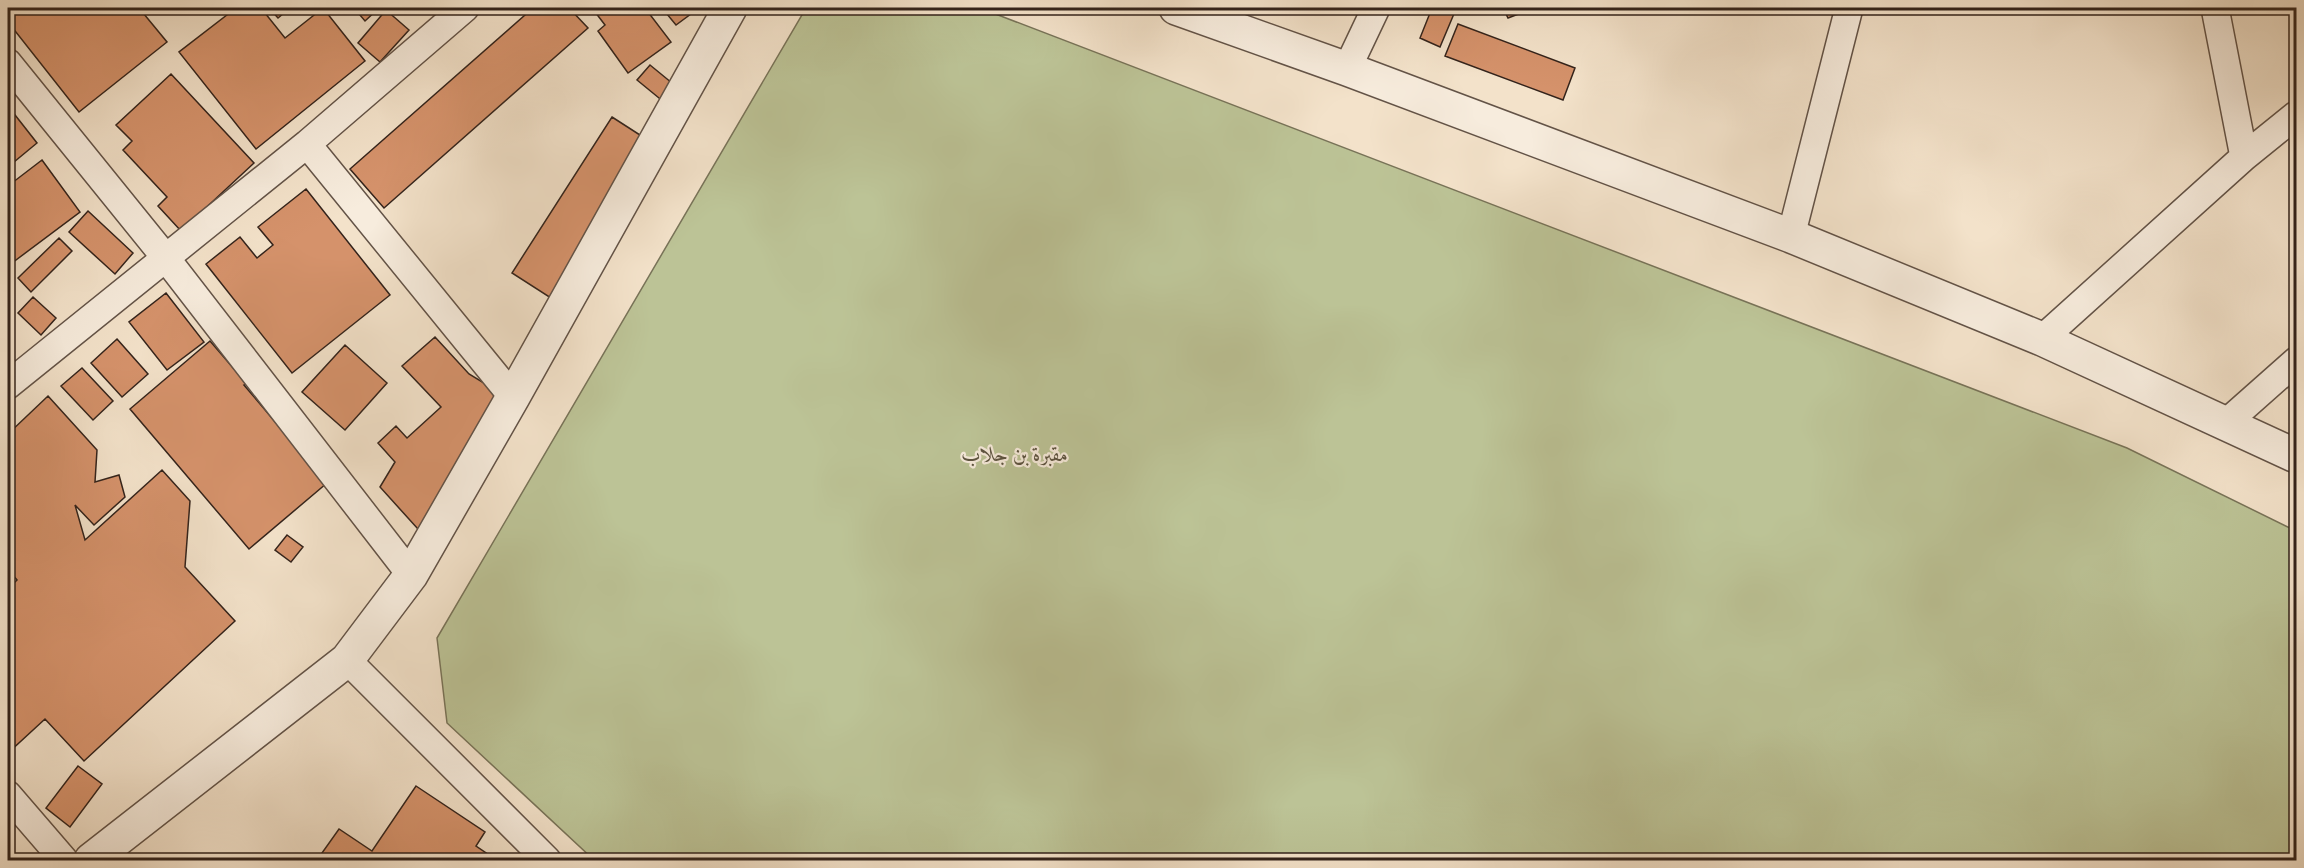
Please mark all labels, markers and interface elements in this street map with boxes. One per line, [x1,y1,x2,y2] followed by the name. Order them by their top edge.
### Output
[962,442,1068,469] park label: مقبرة بن جلاب

